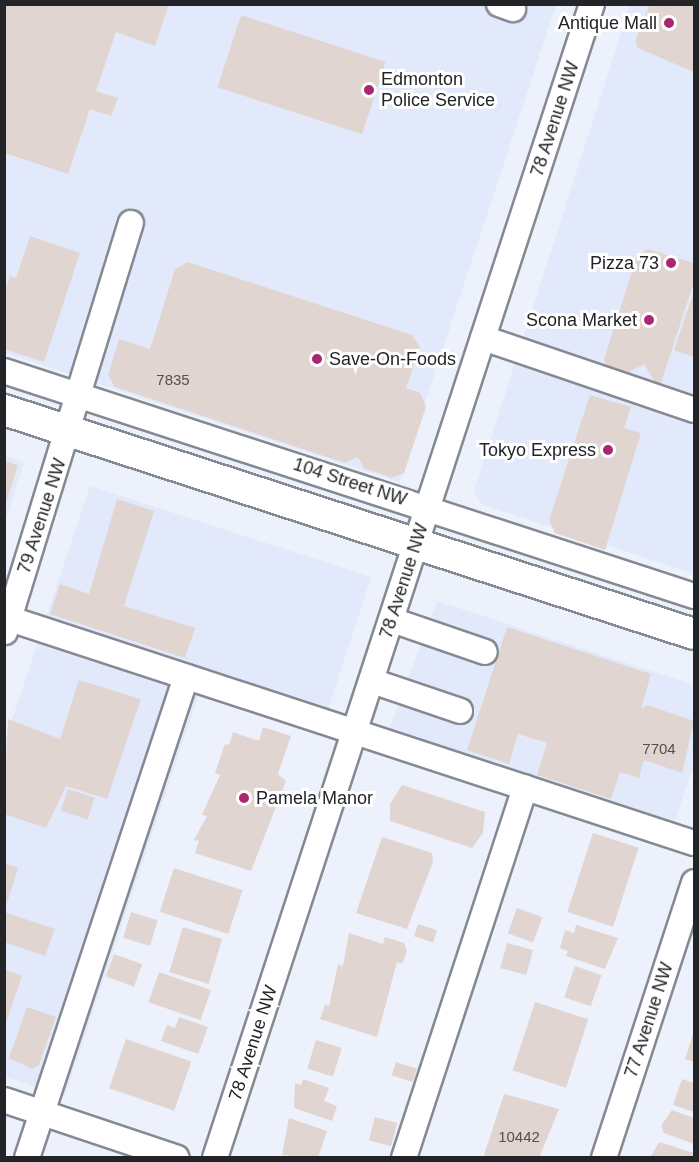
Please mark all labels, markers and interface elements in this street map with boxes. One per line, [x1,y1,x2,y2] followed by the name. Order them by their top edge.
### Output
[558,12,657,34] place label: Antique Mall
[662,16,676,30] marker: Antique Mall
[526,58,584,180] street label: 78 Avenue NW
[381,69,495,112] place label: Edmonton Police Service
[362,83,376,97] marker: Edmonton Police Service
[590,252,659,274] place label: Pizza 73
[664,256,678,270] marker: Pizza 73
[526,309,637,331] place label: Scona Market
[642,313,656,327] marker: Scona Market
[329,348,456,370] place label: Save-On-Foods
[310,352,324,366] marker: Save-On-Foods
[156,371,190,389] house number: 7835
[479,439,596,461] place label: Tokyo Express
[601,443,615,457] marker: Tokyo Express
[291,453,409,511] street label: 104 Street NW
[13,455,71,577] street label: 79 Avenue NW
[375,520,433,642] street label: 78 Avenue NW
[642,740,676,758] house number: 7704
[256,787,373,809] place label: Pamela Manor
[237,791,251,805] marker: Pamela Manor
[620,959,678,1081] street label: 77 Avenue NW
[224,982,282,1104] street label: 78 Avenue NW
[498,1128,540,1146] house number: 10442

